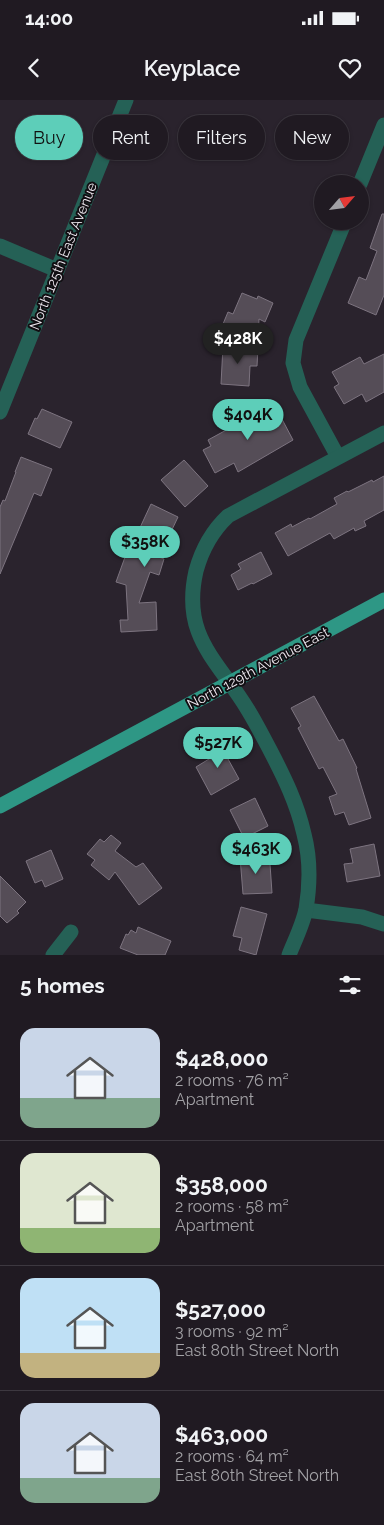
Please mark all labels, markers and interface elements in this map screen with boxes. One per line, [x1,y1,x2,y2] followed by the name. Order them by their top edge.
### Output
[25,7,73,29] text: 14:00
[20,54,48,82] icon: back
[336,54,364,82] icon: heart
[144,55,240,81] text: Keyplace
[15,115,83,160] chip: Buy
[93,115,168,160] chip: Rent
[178,115,265,160] chip: Filters
[275,115,349,160] chip: New
[314,175,369,230] north arrow
[314,175,369,230] map controls
[26,180,100,332] street label: North 125th East Avenue
[203,322,273,365] pin: $428K
[214,329,262,348] text: $428K
[213,398,283,441] pin: $404K
[224,405,272,424] text: $404K
[110,526,180,568] pin: $358K
[121,532,169,551] text: $358K
[184,624,332,712] street label: North 129th Avenue East
[183,726,253,769] pin: $527K
[194,733,242,752] text: $527K
[221,832,291,875] pin: $463K
[232,839,280,858] text: $463K
[336,971,364,999] icon: filters
[20,973,105,998] text: 5 homes
[175,1046,268,1071] text: $428,000
[60,1048,120,1108] icon: home
[175,1071,289,1090] text: 2 rooms · 76 m²
[175,1090,254,1109] text: Apartment
[175,1172,268,1197] text: $358,000
[60,1173,120,1233] icon: home
[175,1197,289,1216] text: 2 rooms · 58 m²
[175,1216,254,1235] text: Apartment
[175,1297,266,1322] text: $527,000
[60,1298,120,1358] icon: home
[175,1322,288,1341] text: 3 rooms · 92 m²
[175,1341,339,1360] text: East 80th Street North
[175,1422,268,1447] text: $463,000
[60,1423,120,1483] icon: home
[175,1447,289,1466] text: 2 rooms · 64 m²
[175,1466,339,1485] text: East 80th Street North

